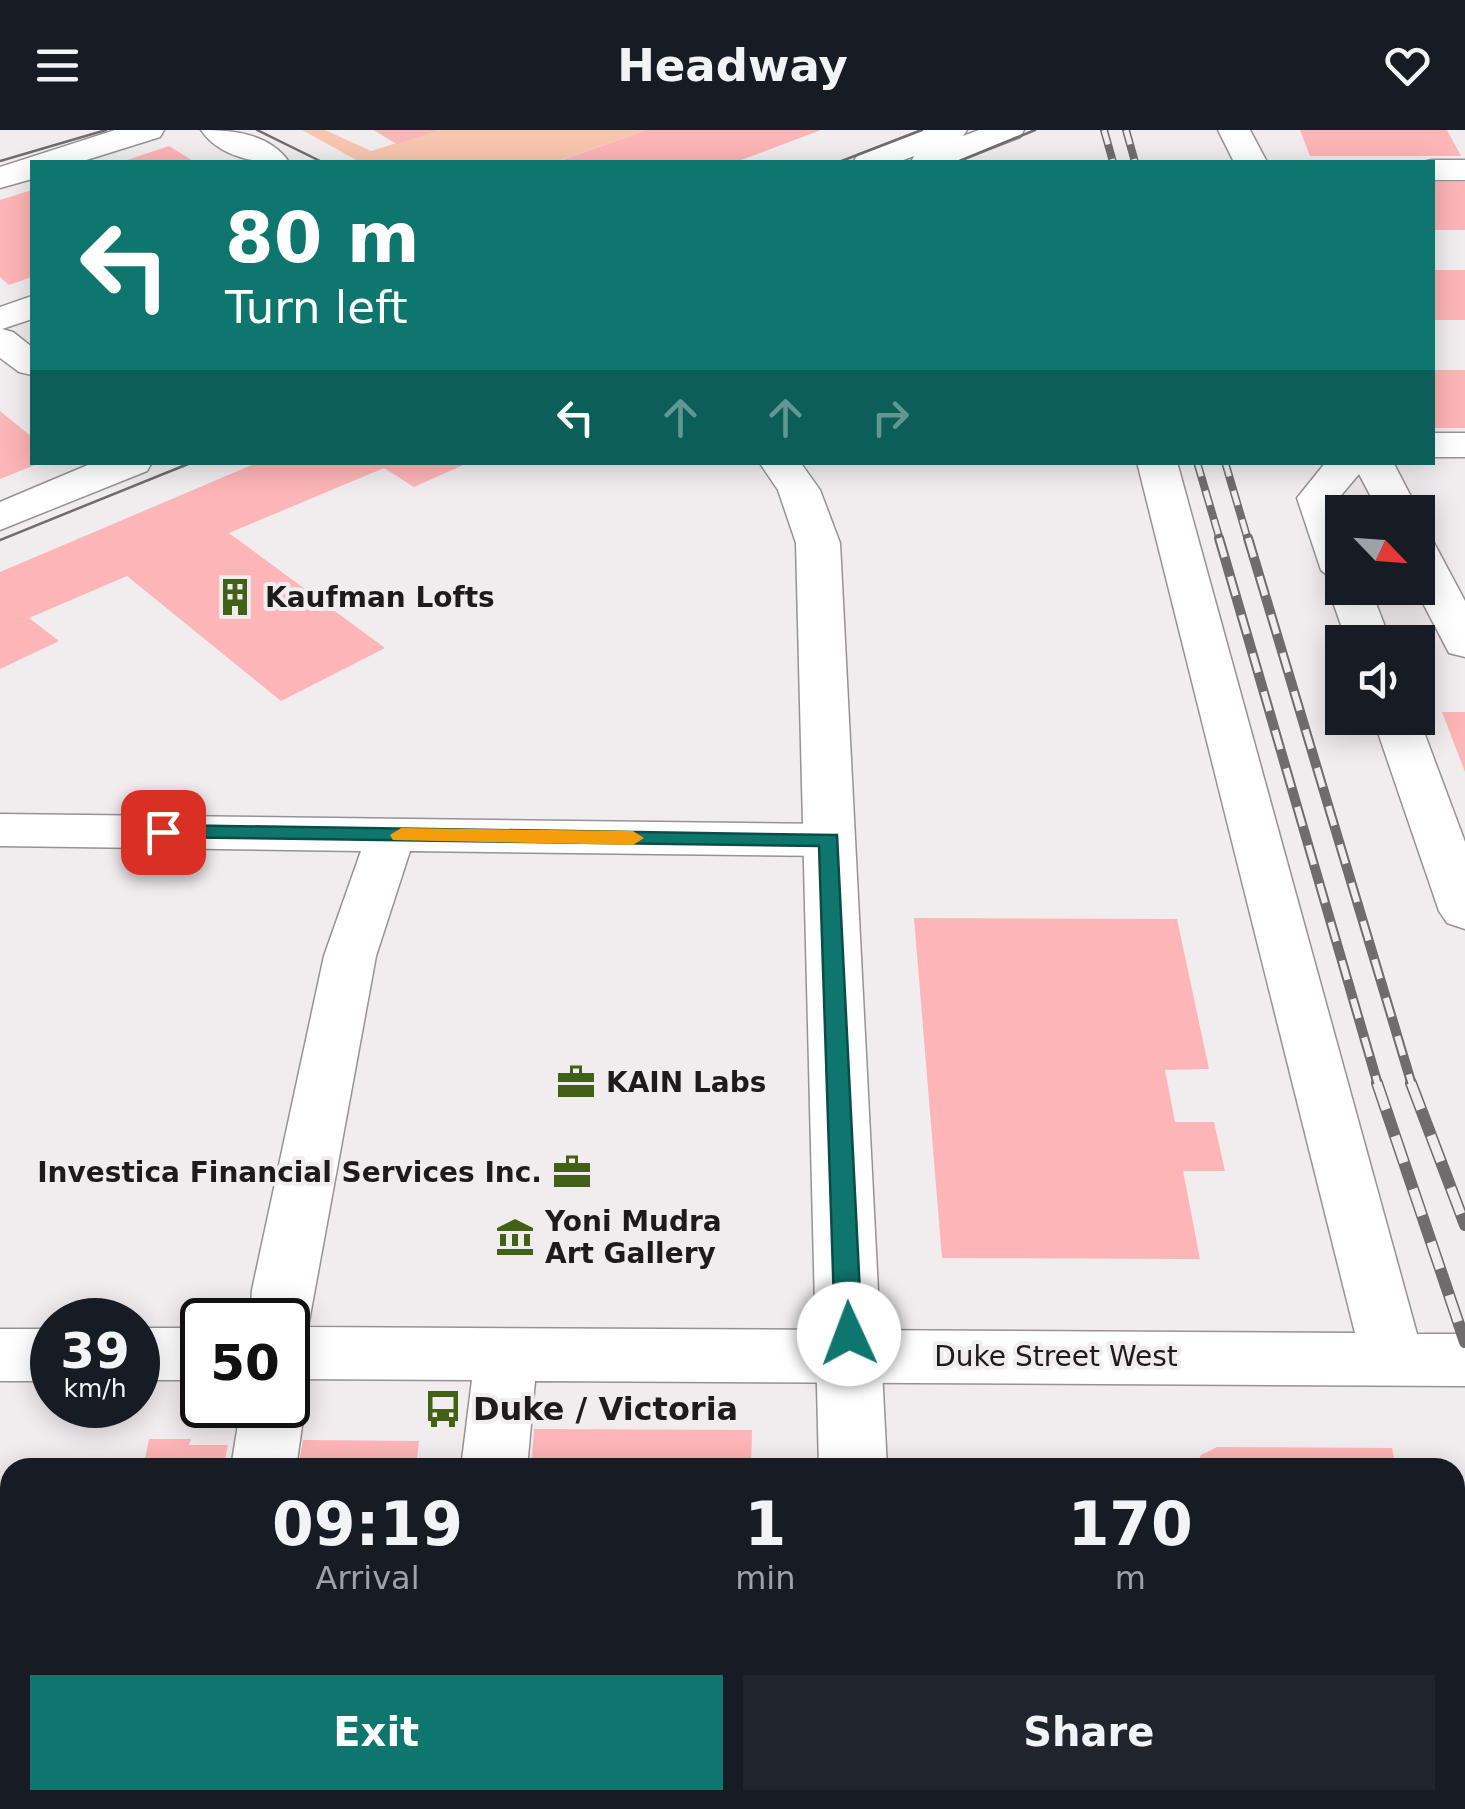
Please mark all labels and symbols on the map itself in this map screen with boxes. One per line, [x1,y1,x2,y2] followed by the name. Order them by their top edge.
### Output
[1325,495,1435,605] north arrow
[214,576,256,618] building icon: Kaufman Lofts
[265,581,495,614] place label: Kaufman Lofts
[121,790,206,875] pin
[555,1061,597,1103] office icon: KAIN Labs
[606,1066,766,1099] place label: KAIN Labs
[551,1151,593,1193] office icon: Investica Financial Services Inc.
[37,1156,542,1189] place label: Investica Financial Services Inc.
[544,1205,722,1270] place label: Yoni Mudra Art Gallery
[494,1216,536,1258] museum icon: Yoni Mudra Art Gallery
[797,1282,901,1386] position arrow
[180,1298,310,1428] speed limit sign: 50
[934,1340,1178,1373] street label: Duke Street West
[422,1388,464,1430] bus stop icon: Duke / Victoria
[473,1390,738,1428] place label: Duke / Victoria

